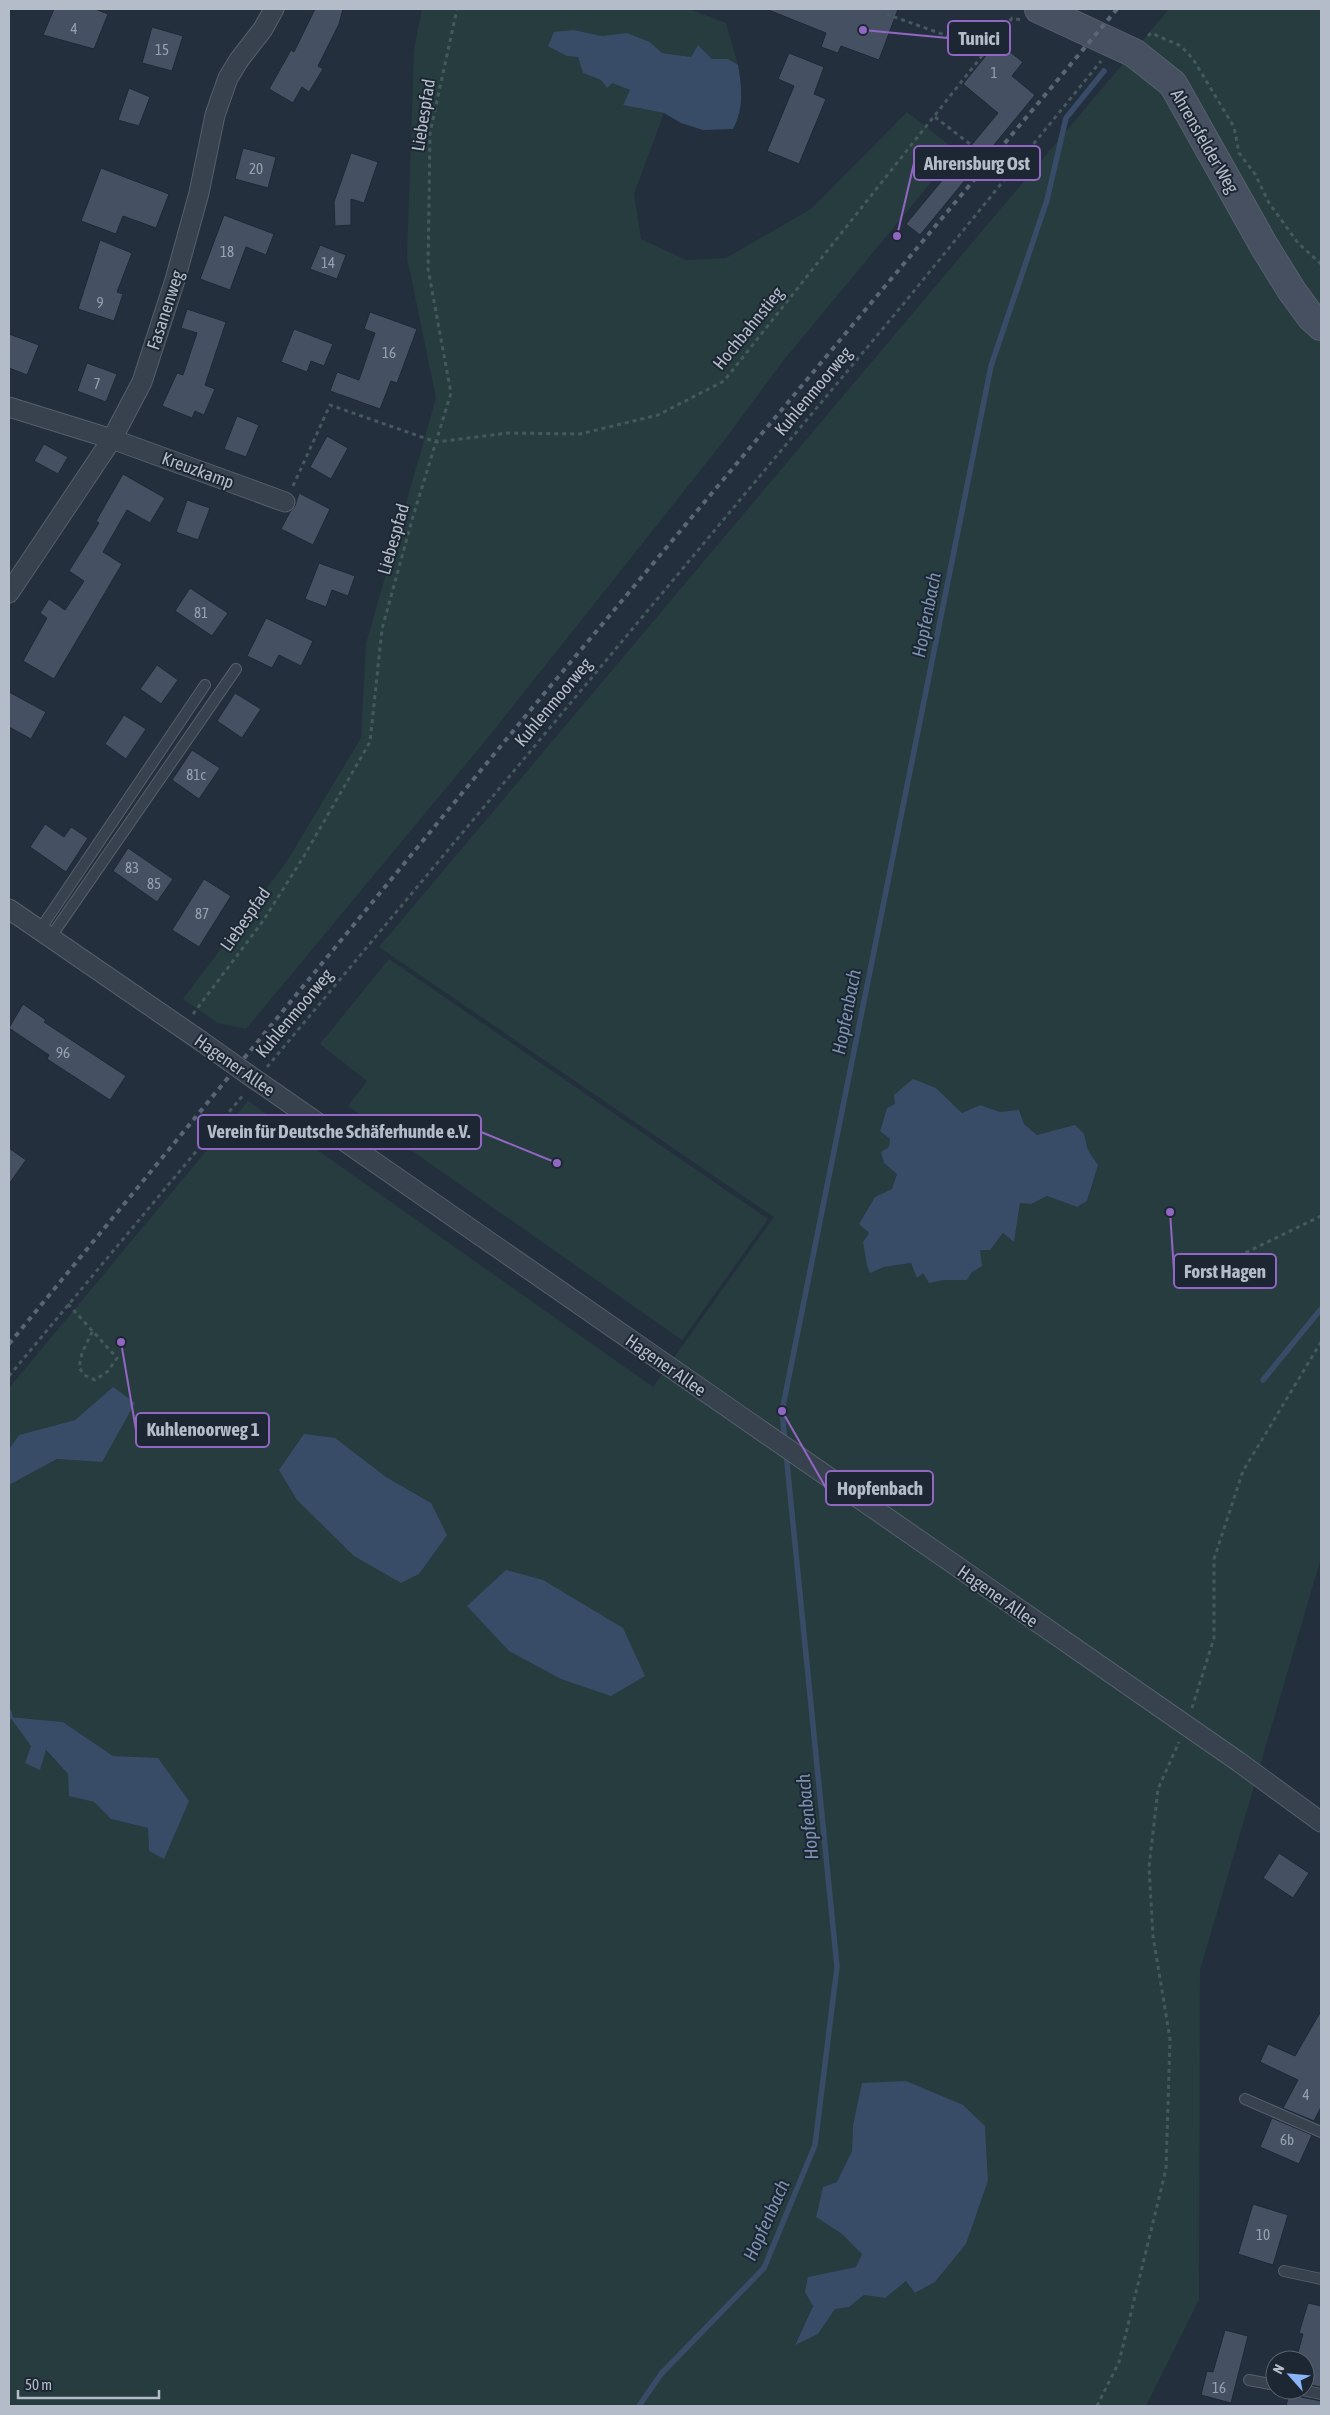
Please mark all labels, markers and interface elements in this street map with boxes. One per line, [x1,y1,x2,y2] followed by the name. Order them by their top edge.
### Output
[70,20,78,37] house number: 4
[948,21,1010,55] callout: Tunici
[958,27,1000,49] text: Tunici
[155,41,169,58] house number: 15
[990,64,998,81] house number: 1
[407,77,439,153] street label: Liebespfad
[1167,85,1243,197] street label: Ahrensfelder Weg
[914,146,1040,180] callout: Ahrensburg Ost
[923,152,1030,174] text: Ahrensburg Ost
[249,160,263,177] house number: 20
[220,243,234,260] house number: 18
[321,254,335,271] house number: 14
[142,267,188,352] street label: Fasanenweg
[708,282,788,374] street label: Hochbahnstieg
[96,294,104,311] house number: 9
[770,342,856,440] street label: Kuhlenmoorweg
[382,344,396,361] house number: 16
[93,375,101,392] house number: 7
[159,447,237,493] street label: Kreuzkamp
[373,501,413,577] street label: Liebespfad
[907,571,945,659] water label: Hopfenbach
[194,604,208,621] house number: 81
[510,653,596,751] street label: Kuhlenmoorweg
[186,766,206,783] house number: 81c
[125,859,139,876] house number: 83
[147,875,161,892] house number: 85
[216,883,274,955] street label: Liebespfad
[195,905,209,922] house number: 87
[251,964,337,1062] street label: Kuhlenmoorweg
[827,968,865,1056] water label: Hopfenbach
[191,1030,279,1100] street label: Hagener Allee
[56,1044,70,1061] house number: 96
[198,1115,481,1149] callout: Verein für Deutsche Schäferhunde e.V.
[207,1120,471,1142] text: Verein für Deutsche Schäferhunde e.V.
[1174,1254,1276,1288] callout: Forst Hagen
[1184,1260,1266,1282] text: Forst Hagen
[622,1330,710,1400] street label: Hagener Allee
[136,1413,269,1447] callout: Kuhlenoorweg 1
[146,1418,260,1440] text: Kuhlenoorweg 1
[826,1471,933,1505] callout: Hopfenbach
[837,1477,923,1499] text: Hopfenbach
[954,1561,1042,1631] street label: Hagener Allee
[792,1773,822,1861] water label: Hopfenbach
[1302,2086,1310,2103] house number: 4
[1280,2131,1294,2148] house number: 6b
[738,2176,794,2264] water label: Hopfenbach
[1256,2226,1270,2243] house number: 10
[1265,2350,1315,2400] north arrow
[1269,2362,1287,2376] text: N
[18,2368,159,2400] scale bar
[25,2376,52,2393] text: 50 m
[1212,2379,1226,2396] house number: 16

